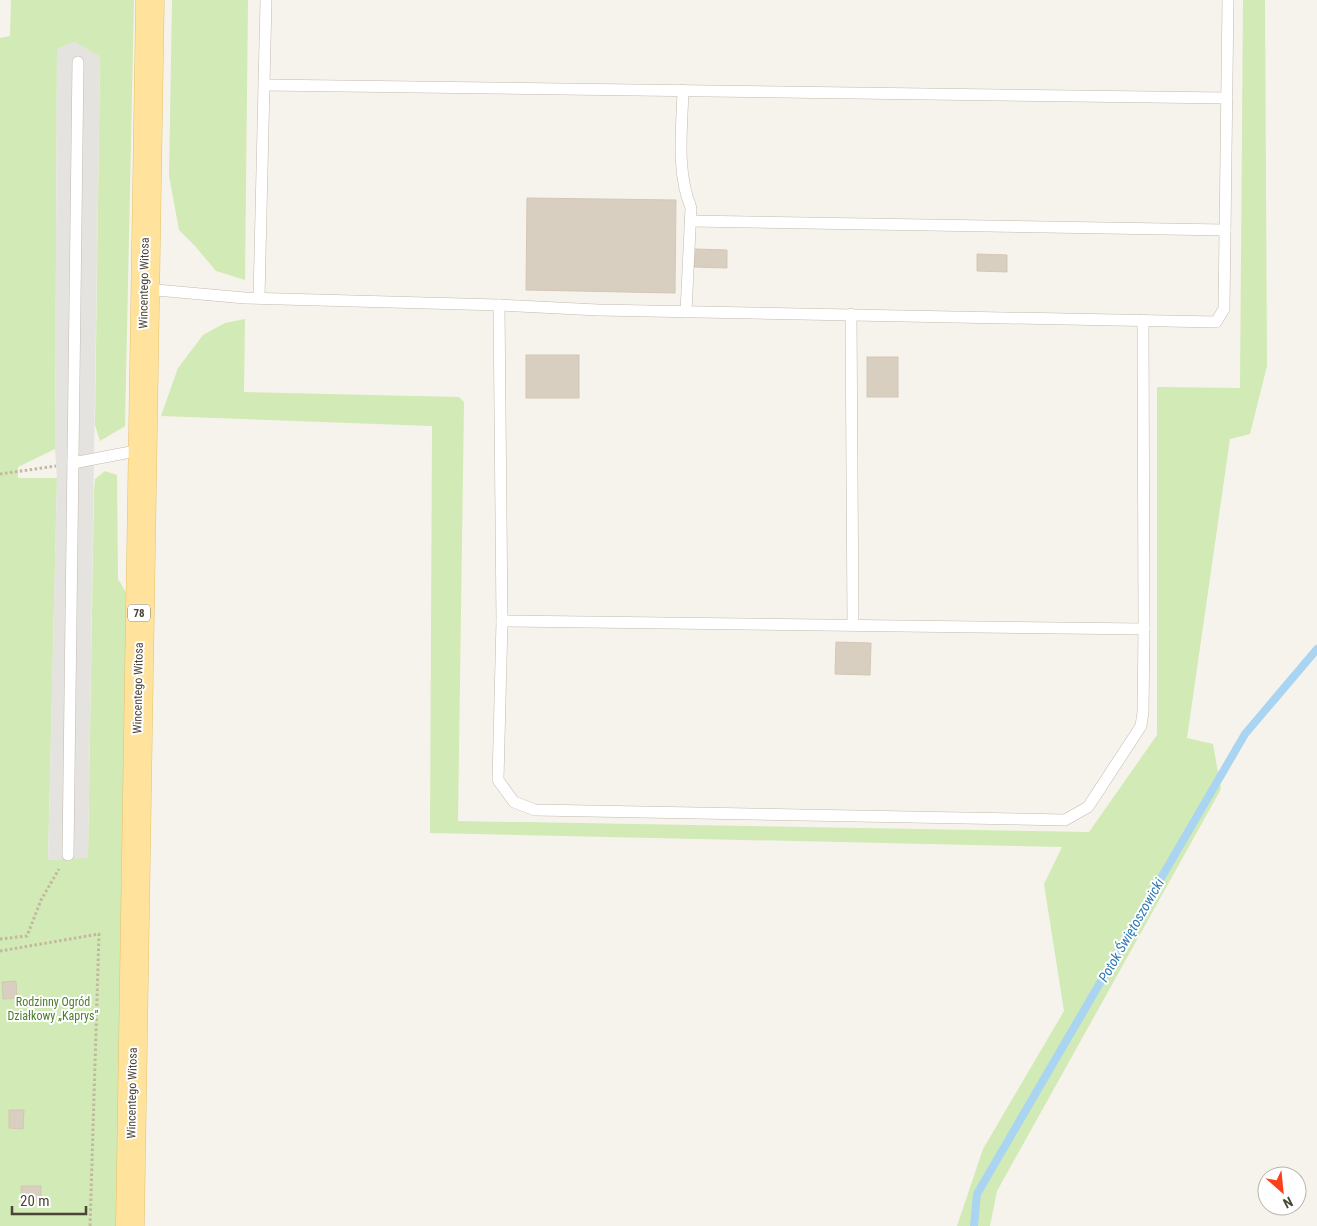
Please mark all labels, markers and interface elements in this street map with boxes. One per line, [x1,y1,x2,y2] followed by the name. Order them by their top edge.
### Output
[136,237,152,329] street label: Wincentego Witosa
[128,604,150,622] road number: 78
[130,642,146,734] street label: Wincentego Witosa
[1094,874,1168,985] water label: Potok Świętoszowicki
[7,995,99,1023] park label: Rodzinny Ogród Działkowy „Kaprys”
[124,1047,140,1139] street label: Wincentego Witosa
[1257,1166,1307,1216] north arrow
[12,1184,86,1216] scale bar
[20,1192,50,1210] text: 20 m
[1280,1194,1295,1212] text: N

